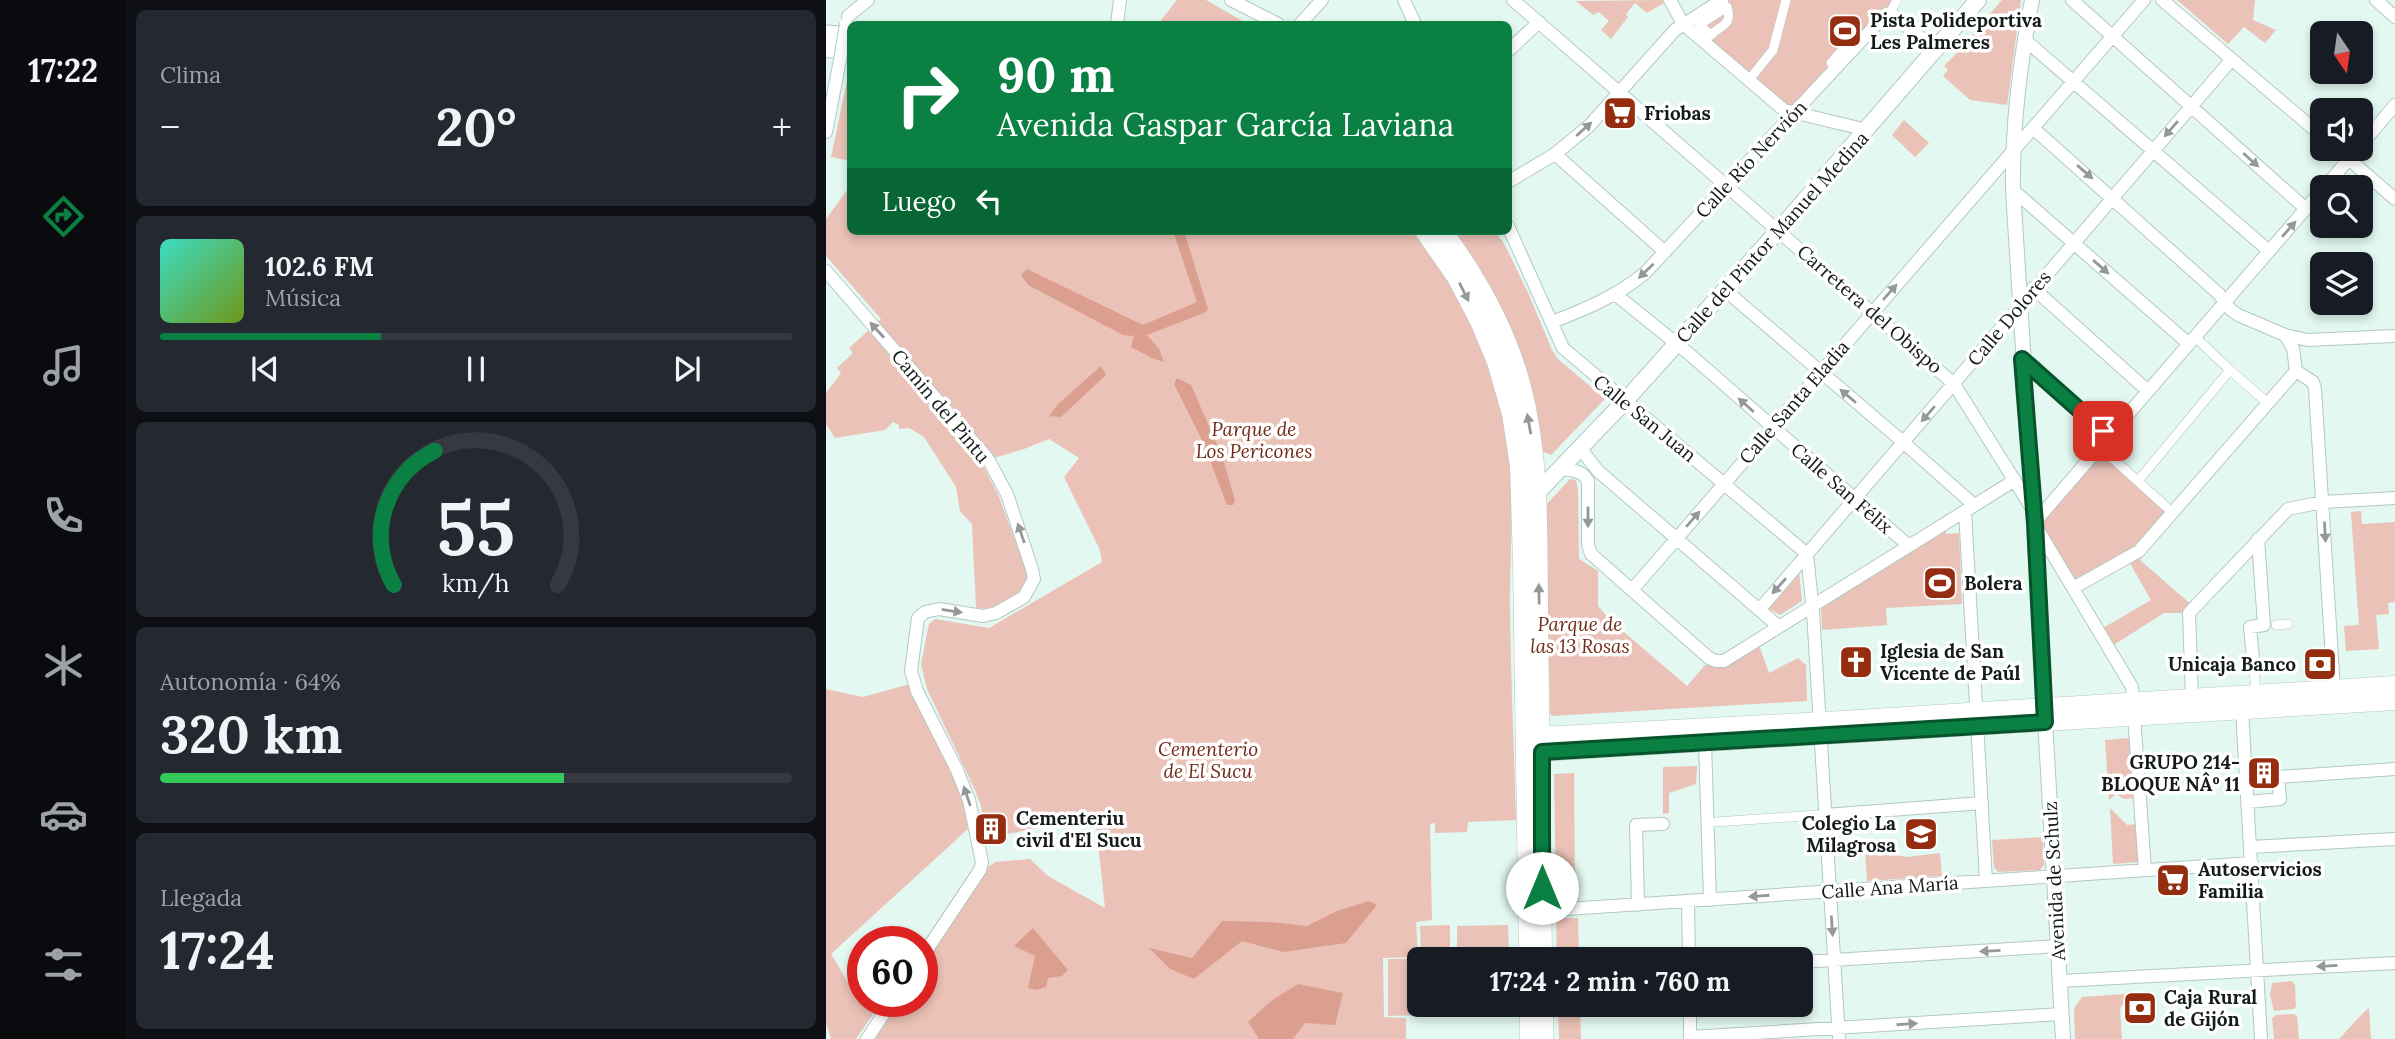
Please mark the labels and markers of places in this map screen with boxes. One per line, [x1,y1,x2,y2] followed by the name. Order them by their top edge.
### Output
[1870,8,2042,54] place label: Pista Polideportiva Les Palmeres
[1826,12,1864,50] sports icon: Pista Polideportiva Les Palmeres
[1601,94,1639,132] supermarket icon: Friobas
[1644,101,1711,125] place label: Friobas
[2073,401,2133,461] pin
[1921,564,1959,602] sports icon: Bolera
[1964,571,2022,595] place label: Bolera
[1880,639,2021,685] place label: Iglesia de San Vicente de Paúl
[1837,643,1875,681] church icon: Iglesia de San Vicente de Paúl
[2301,645,2339,683] bank icon: Unicaja Banco
[2168,652,2296,676] place label: Unicaja Banco
[2101,750,2240,796] place label: GRUPO 214- BLOQUE NÂº 11
[2245,754,2283,792] building icon: GRUPO 214- BLOQUE NÂº 11
[1016,806,1142,852] place label: Cementeriu civil d'El Sucu
[972,810,1010,848] building icon: Cementeriu civil d'El Sucu
[1802,811,1896,857] place label: Colegio La Milagrosa
[1902,815,1940,853] school or university icon: Colegio La Milagrosa
[2198,857,2322,903] place label: Autoservicios Familia
[2154,861,2192,899] supermarket icon: Autoservicios Familia
[2164,985,2257,1031] place label: Caja Rural de Gijón
[2121,989,2159,1027] bank icon: Caja Rural de Gijón

